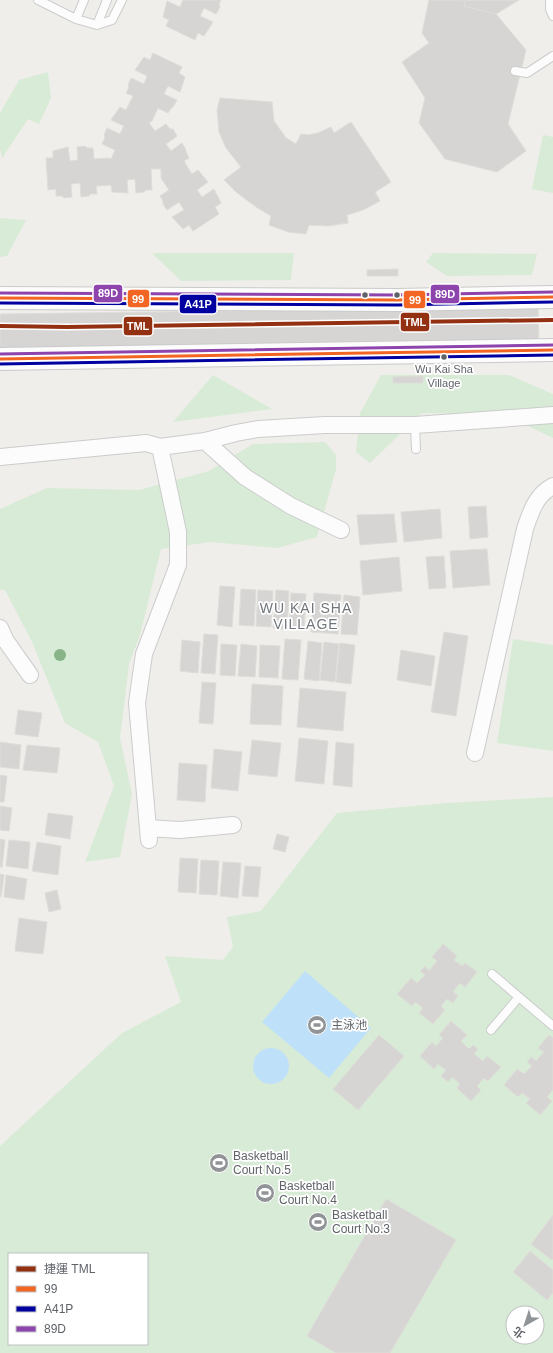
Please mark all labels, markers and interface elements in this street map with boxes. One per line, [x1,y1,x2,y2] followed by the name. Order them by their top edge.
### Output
[93,284,123,303] line badge: 89D
[430,284,460,304] line badge: 89D
[98,287,118,299] text: 89D
[435,288,455,300] text: 89D
[127,289,150,308] line badge: 99
[360,290,370,300] unlabelled marker
[392,290,402,300] unlabelled marker
[403,290,426,309] line badge: 99
[132,293,144,305] text: 99
[179,294,217,314] line badge: A41P
[409,294,421,306] text: 99
[184,298,212,310] text: A41P
[400,312,430,332] line badge: TML
[123,316,153,336] line badge: TML
[404,316,427,328] text: TML
[127,320,150,332] text: TML
[439,352,449,362] marker: Wu Kai Sha Village
[415,363,474,389] place label: Wu Kai Sha Village
[260,600,352,632] district label: WU KAI SHA VILLAGE
[306,1014,328,1036] sports icon: 主泳池
[331,1018,367,1032] place label: 主泳池
[233,1149,291,1177] place label: Basketball Court No.5
[208,1152,230,1174] sports icon: Basketball Court No.5
[279,1179,337,1207] place label: Basketball Court No.4
[254,1182,276,1204] sports icon: Basketball Court No.4
[332,1208,390,1236] place label: Basketball Court No.3
[307,1211,329,1233] sports icon: Basketball Court No.3
[8,1253,148,1345] legend
[44,1262,96,1276] text: 捷運 TML
[44,1282,58,1296] text: 99
[44,1302,73,1316] text: A41P
[505,1305,545,1345] north arrow
[44,1322,66,1336] text: 89D
[511,1325,527,1341] text: 北

